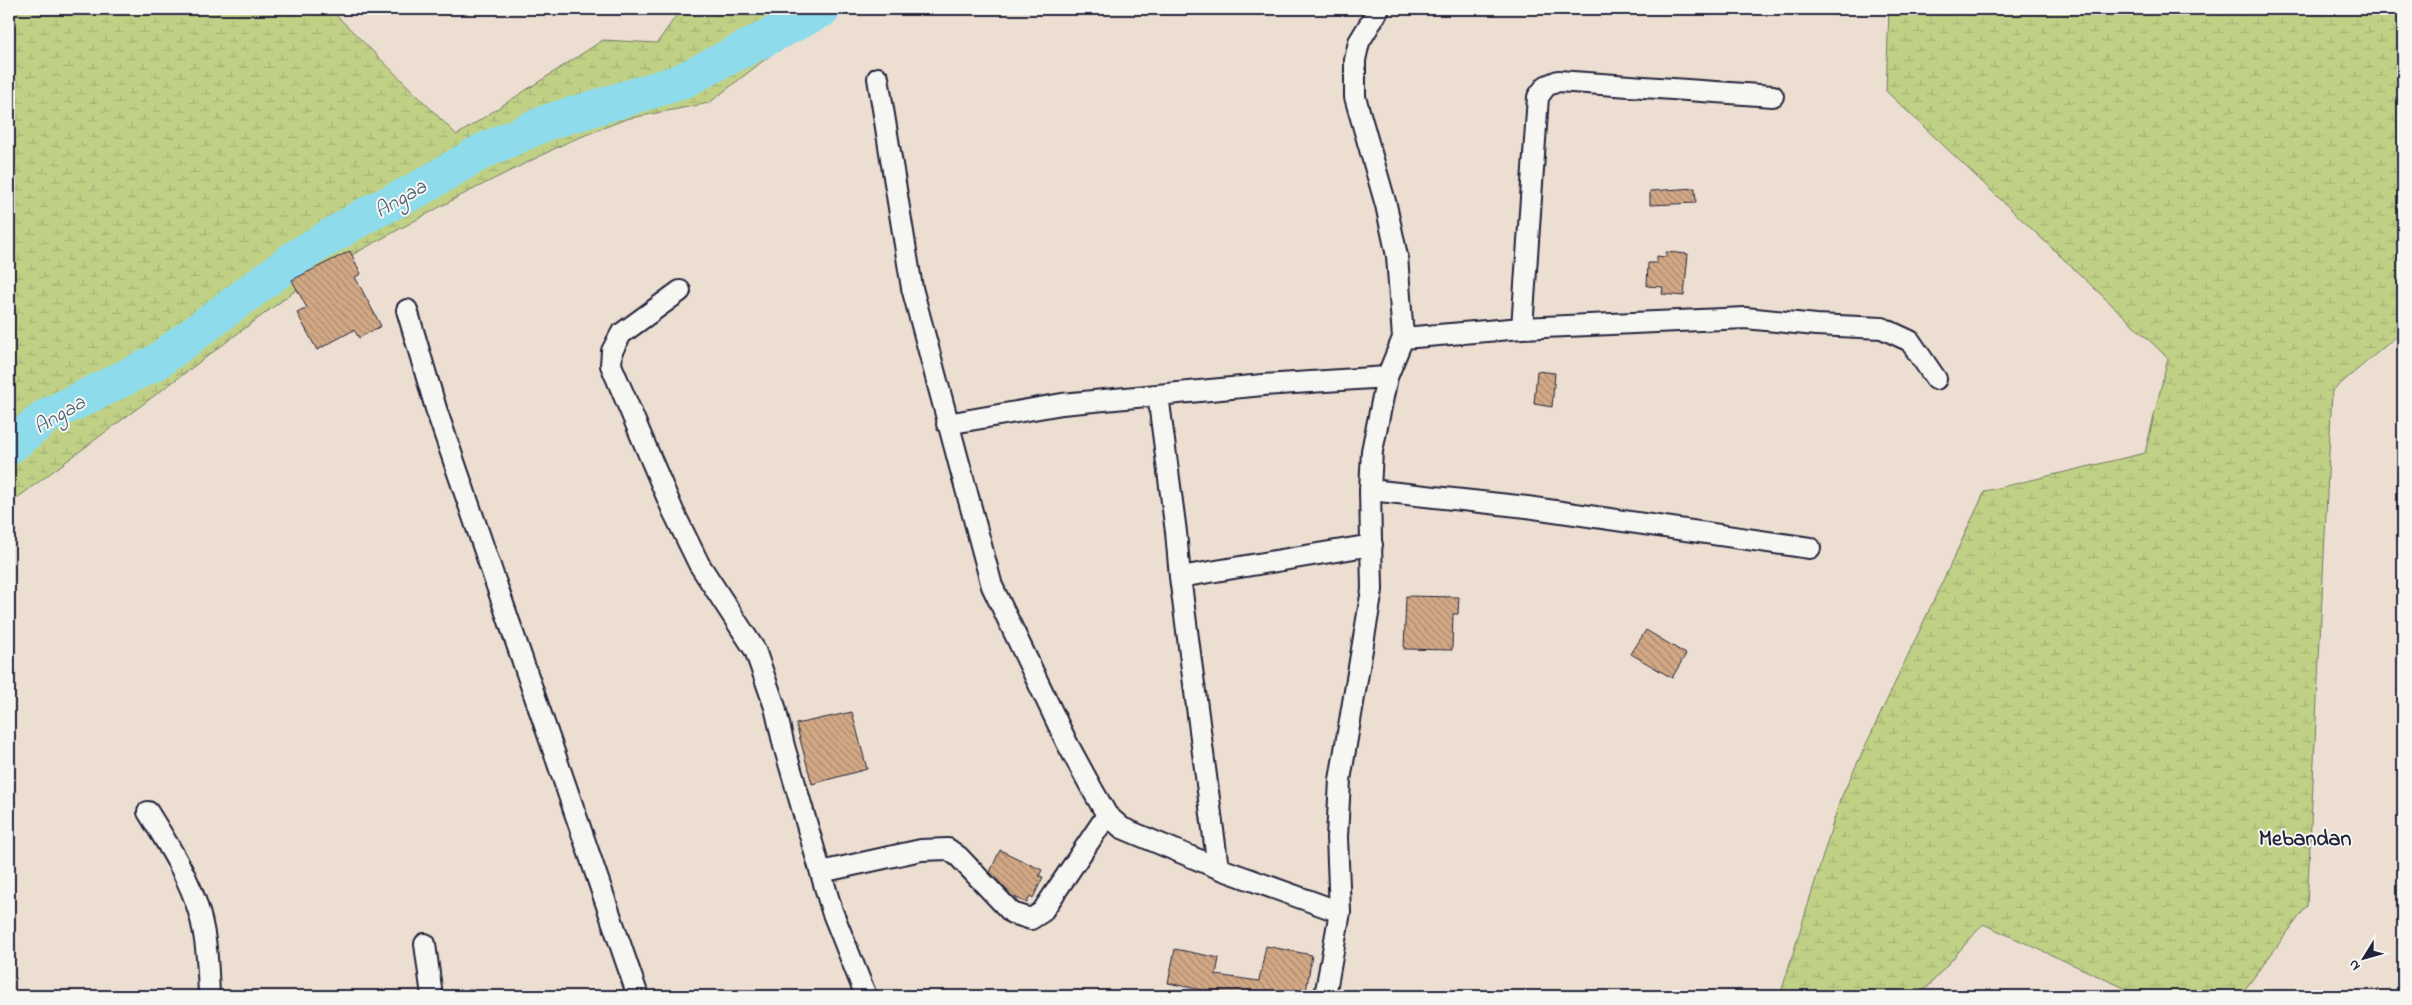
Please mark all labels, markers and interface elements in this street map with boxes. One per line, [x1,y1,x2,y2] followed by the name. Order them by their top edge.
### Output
[370,173,434,227] water label: Angaa
[29,388,93,444] water label: Angaa
[2259,824,2351,856] district label: Mebandan
[2340,932,2390,982] north arrow
[2344,955,2366,975] text: N

